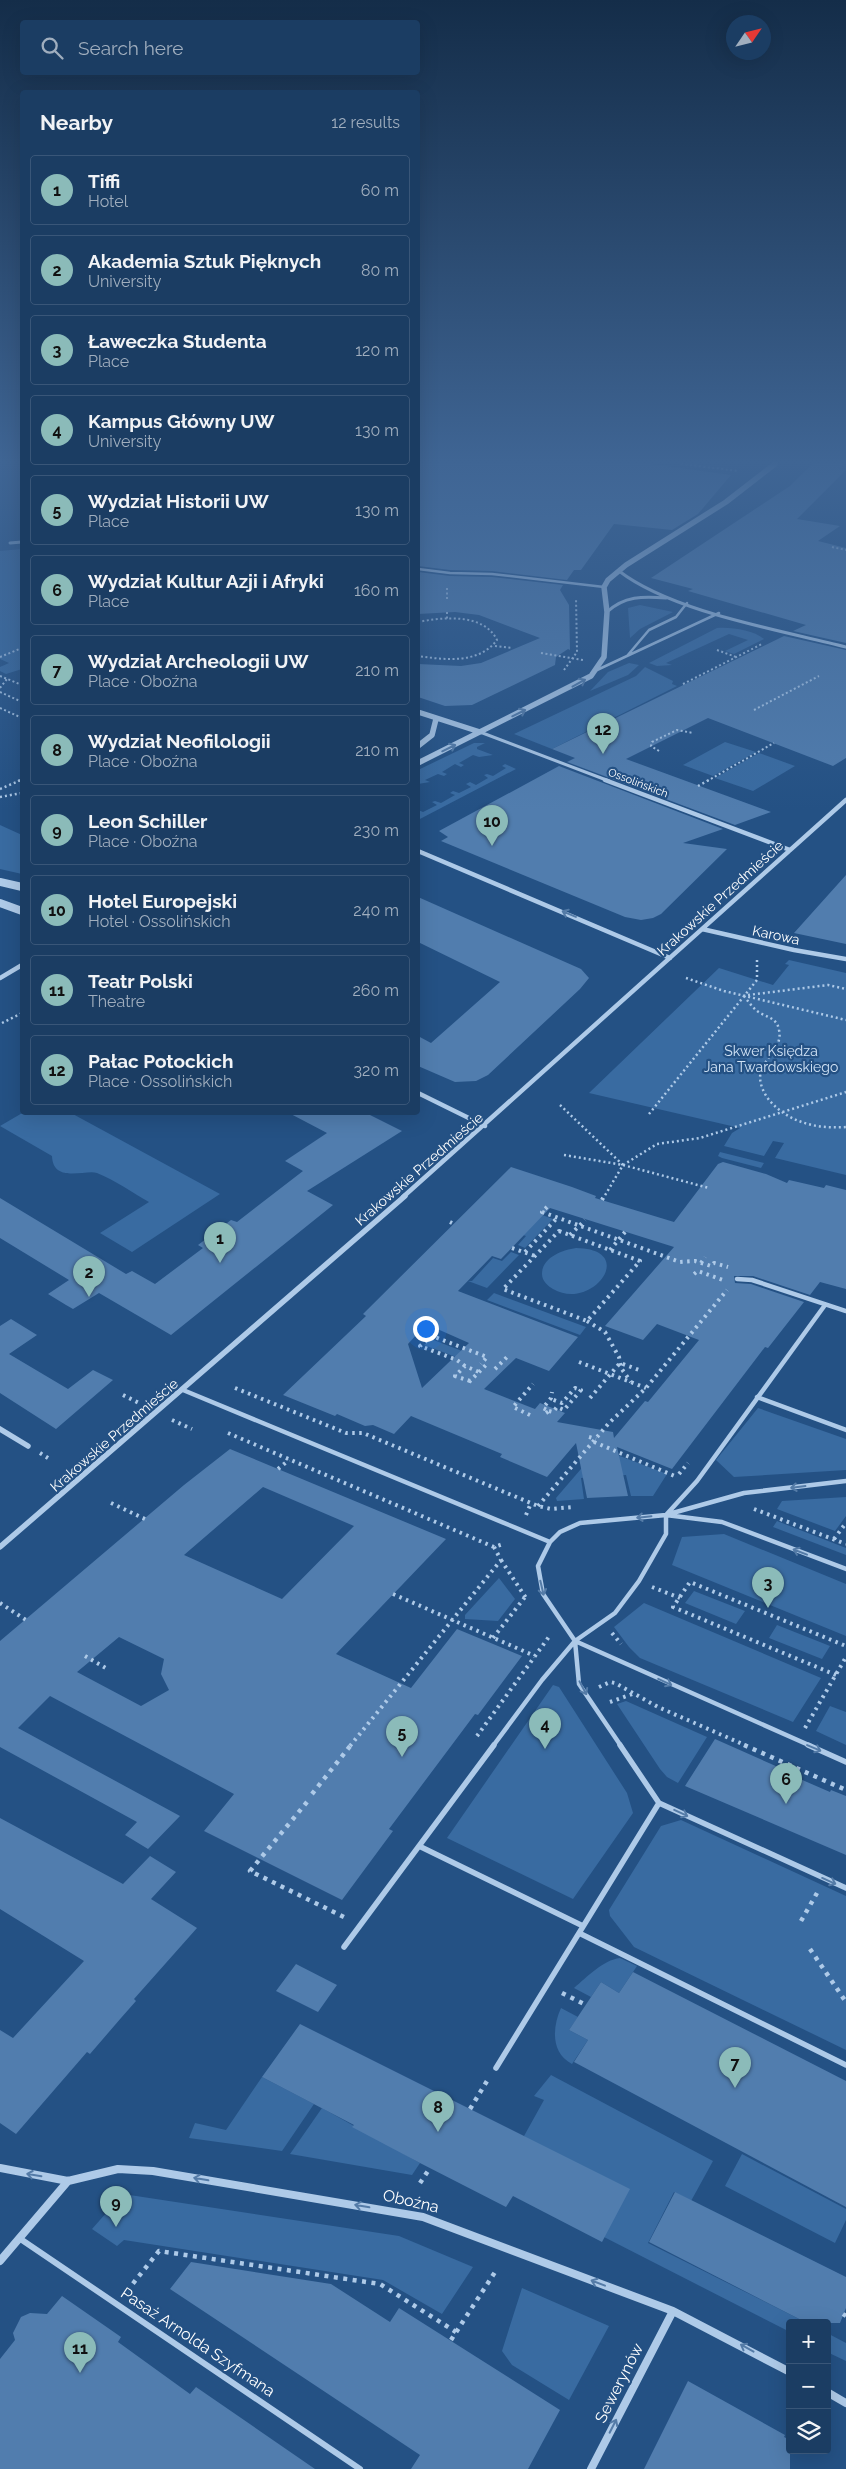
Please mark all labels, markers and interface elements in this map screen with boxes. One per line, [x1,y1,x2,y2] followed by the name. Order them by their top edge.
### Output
[726,15,771,60] north arrow
[20,20,420,75] search box
[38,34,66,62] icon: search
[78,37,184,59] text: Search here
[40,110,113,135] text: Nearby
[331,113,400,132] text: 12 results
[88,170,120,192] text: Tiffi
[53,181,61,200] text: 1
[361,181,399,200] text: 60 m
[88,192,128,211] text: Hotel
[88,250,321,272] text: Akademia Sztuk Pięknych
[52,261,62,280] text: 2
[361,261,399,280] text: 80 m
[88,272,161,291] text: University
[88,330,267,352] text: Ławeczka Studenta
[53,341,61,360] text: 3
[355,341,399,360] text: 120 m
[88,352,129,371] text: Place
[88,410,274,432] text: Kampus Główny UW
[52,421,62,440] text: 4
[355,421,399,440] text: 130 m
[88,432,161,451] text: University
[88,490,269,512] text: Wydział Historii UW
[53,501,61,520] text: 5
[355,501,399,520] text: 130 m
[88,512,129,531] text: Place
[88,570,324,592] text: Wydział Kultur Azji i Afryki
[52,581,62,600] text: 6
[354,581,399,600] text: 160 m
[88,592,129,611] text: Place
[88,650,309,672] text: Wydział Archeologii UW
[53,661,61,680] text: 7
[355,661,399,680] text: 210 m
[88,672,197,691] text: Place · Oboźna
[571,678,586,688] one-way arrow
[512,708,527,718] one-way arrow
[587,713,619,754] pin: 12
[88,730,271,752] text: Wydział Neofilologii
[52,741,62,760] text: 8
[355,741,399,760] text: 210 m
[441,743,456,752] one-way arrow
[88,752,197,771] text: Place · Oboźna
[606,766,670,800] street label: Ossolińskich
[476,805,508,846] pin: 10
[88,810,207,832] text: Leon Schiller
[52,821,62,840] text: 9
[354,821,399,840] text: 230 m
[88,832,197,851] text: Place · Oboźna
[654,837,786,959] street label: Krakowskie Przedmieście
[88,890,237,912] text: Hotel Europejski
[48,901,66,920] text: 10
[353,901,399,920] text: 240 m
[562,909,577,919] one-way arrow
[88,912,231,931] text: Hotel · Ossolińskich
[751,922,801,948] street label: Karowa
[88,970,193,992] text: Teatr Polski
[49,981,65,1000] text: 11
[352,981,399,1000] text: 260 m
[88,992,145,1011] text: Theatre
[704,1043,838,1075] park label: Skwer Księdza Jana Twardowskiego
[88,1050,233,1072] text: Pałac Potockich
[49,1061,65,1080] text: 12
[354,1061,399,1080] text: 320 m
[88,1072,232,1091] text: Place · Ossolińskich
[352,1109,486,1229] street label: Krakowskie Przedmieście
[204,1222,236,1263] pin: 1
[73,1256,105,1297] pin: 2
[413,1316,439,1342] your location
[47,1375,181,1495] street label: Krakowskie Przedmieście
[790,1482,806,1492] one-way arrow
[636,1512,652,1522] one-way arrow
[793,1547,809,1556] one-way arrow
[752,1567,784,1608] pin: 3
[538,1579,547,1595] one-way arrow
[657,1678,672,1688] one-way arrow
[578,1680,588,1695] one-way arrow
[529,1708,561,1749] pin: 4
[386,1716,418,1757] pin: 5
[806,1744,821,1754] one-way arrow
[770,1763,802,1804] pin: 6
[673,1809,688,1818] one-way arrow
[821,1876,836,1886] one-way arrow
[719,2047,751,2088] pin: 7
[422,2091,454,2132] pin: 8
[26,2169,42,2179] one-way arrow
[194,2174,210,2184] one-way arrow
[381,2185,441,2217] street label: Oboźna
[100,2186,132,2227] pin: 9
[354,2201,370,2211] one-way arrow
[591,2278,607,2287] one-way arrow
[117,2283,279,2401] street label: Pasaż Arnolda Szyfmana
[786,2319,831,2454] map controls
[786,2319,831,2364] button: +
[64,2332,96,2373] pin: 11
[591,2340,647,2426] street label: Sewerynów
[740,2343,755,2353] one-way arrow
[786,2364,831,2409] button: −
[786,2409,831,2454] button: layers
[608,2418,618,2433] one-way arrow

